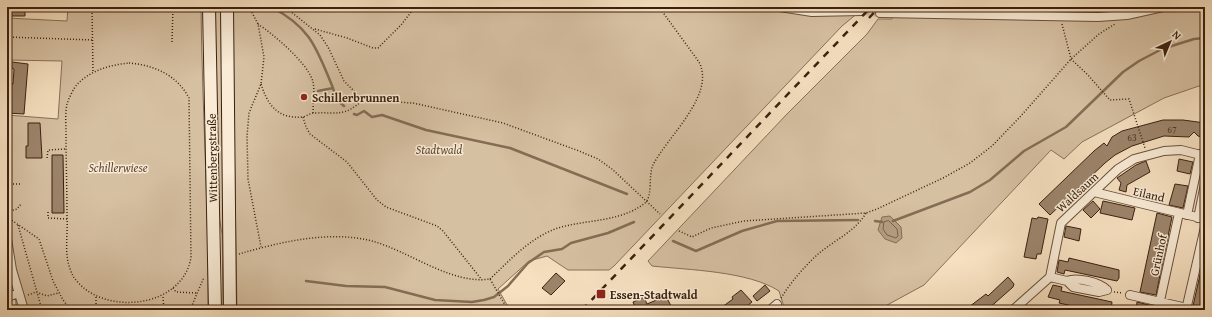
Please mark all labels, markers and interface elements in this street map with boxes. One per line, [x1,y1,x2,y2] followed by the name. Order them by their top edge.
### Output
[1150,22,1190,62] north arrow
[1169,26,1186,44] text: N
[312,89,399,106] place label: Schillerbrunnen
[299,92,309,102] marker: Schillerbrunnen
[203,113,221,203] street label: Wittenbergstraße
[1167,122,1177,137] house number: 67
[1127,130,1137,145] house number: 63
[416,141,462,158] park label: Stadtwald
[88,159,148,176] park label: Schillerwiese
[1052,168,1102,216] street label: Waldsaum
[1132,182,1167,206] street label: Eiland
[1145,232,1171,277] street label: Grünhof
[610,286,698,303] place label: Essen-Stadtwald
[595,288,607,300] marker: Essen-Stadtwald

